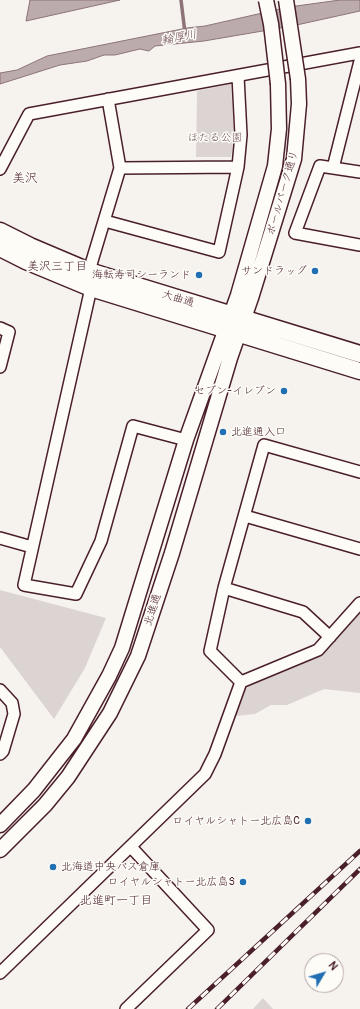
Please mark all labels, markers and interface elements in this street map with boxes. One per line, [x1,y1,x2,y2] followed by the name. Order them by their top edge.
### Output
[160,27,198,49] water label: 輪厚川
[188,131,242,145] park label: ほたる公園
[265,149,301,237] street label: ボールパーク通り
[12,171,38,187] district label: 美沢
[27,260,87,274] district label: 美沢三丁目
[241,264,307,278] place label: サンドラッグ
[310,266,320,276] marker: サンドラッグ
[92,268,191,282] place label: 海転寿司シーランド
[194,270,204,280] marker: 海転寿司シーランド
[160,288,196,310] street label: 大曲通
[194,384,276,398] place label: セブン-イレブン
[279,386,289,396] marker: セブン-イレブン
[231,425,286,439] place label: 北進通入口
[218,427,228,437] marker: 北進通入口
[142,592,164,628] street label: 北進通
[172,814,300,828] place label: ロイヤルシャトー北広島C
[303,816,313,826] marker: ロイヤルシャトー北広島C
[61,860,160,874] place label: 北海道中央バス倉庫
[48,862,58,872] marker: 北海道中央バス倉庫
[108,875,235,889] place label: ロイヤルシャトー北広島S
[238,877,248,887] marker: ロイヤルシャトー北広島S
[80,894,152,908] district label: 北進町一丁目
[304,953,344,993] north arrow
[326,959,340,973] text: N

